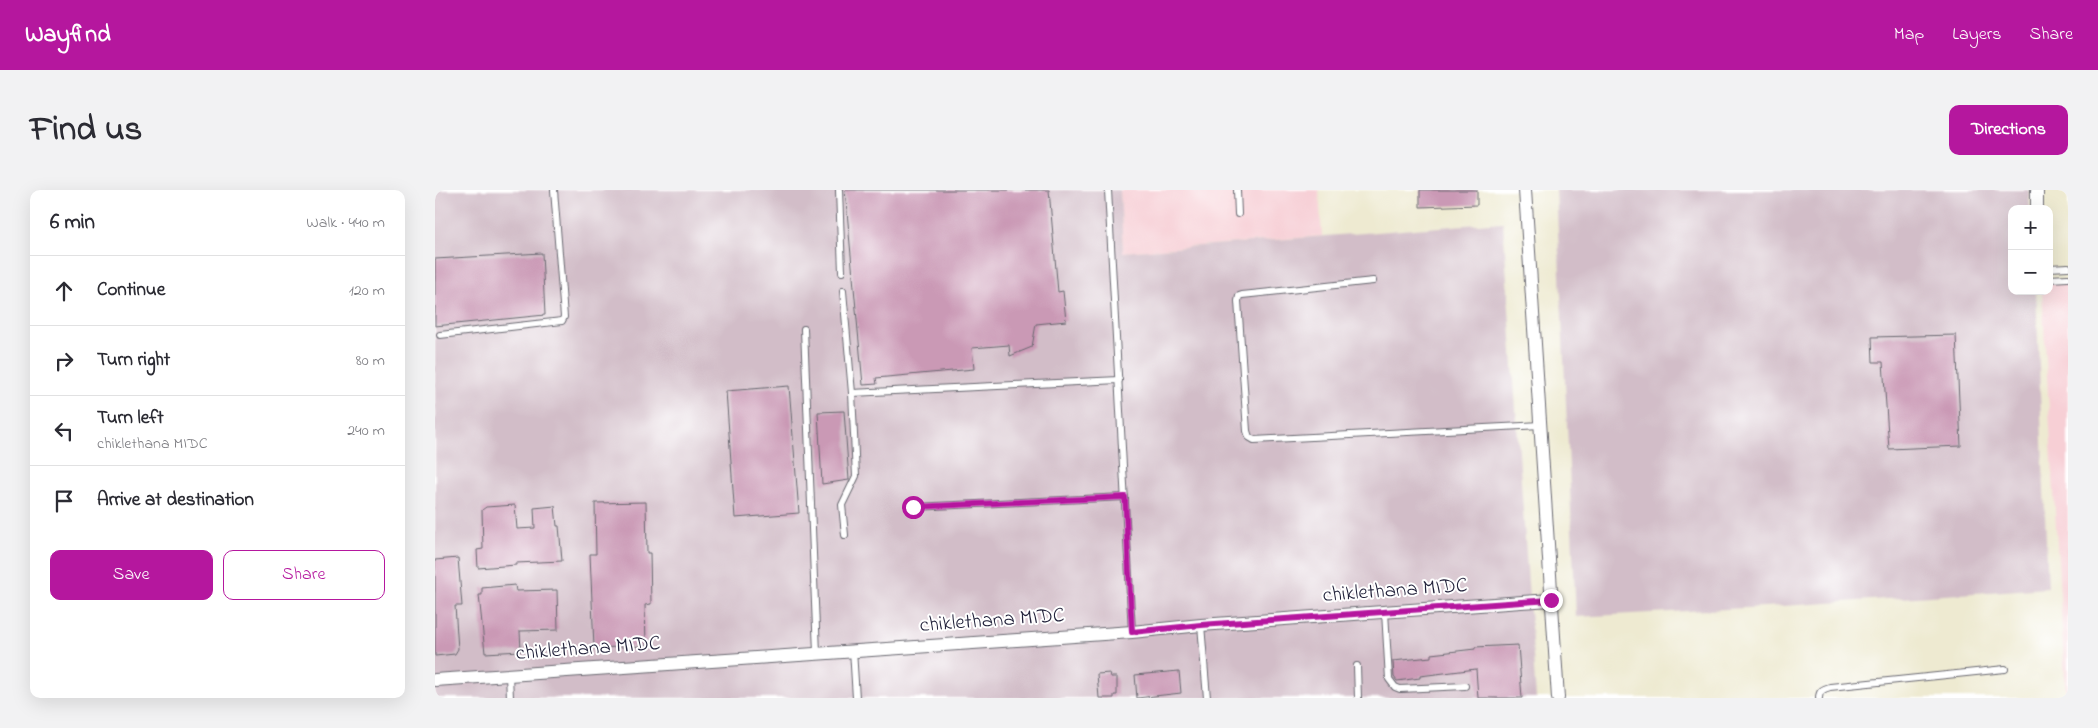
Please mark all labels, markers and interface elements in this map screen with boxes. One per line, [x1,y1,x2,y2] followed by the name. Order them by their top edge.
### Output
[25,18,111,53] text: Wayfind
[1894,22,1924,48] text: Map
[1952,22,2002,48] text: Layers
[2030,22,2073,48] text: Share
[30,105,142,156] text: Find us
[1949,105,2068,155] button: Directions
[2008,205,2053,295] map controls
[2008,205,2053,250] button: +
[50,208,95,238] text: 6 min
[306,211,385,235] text: Walk · 440 m
[2008,250,2053,295] button: −
[50,277,78,305] icon: ahead
[97,277,165,304] text: Continue
[349,279,385,303] text: 120 m
[50,347,78,375] icon: right
[97,347,170,374] text: Turn right
[356,349,385,373] text: 80 m
[97,405,164,432] text: Turn left
[50,417,78,445] icon: left
[347,419,385,443] text: 240 m
[97,432,208,456] text: chiklethana MIDC
[50,487,78,515] icon: arrive
[97,487,254,514] text: Arrive at destination
[902,496,925,519] route start
[50,550,213,600] button: Save
[223,550,385,600] button: Share
[1322,571,1468,611] street label: chiklethana MIDC
[1540,589,1563,612] route end
[919,601,1065,641] street label: chiklethana MIDC
[515,629,661,669] street label: chiklethana MIDC

